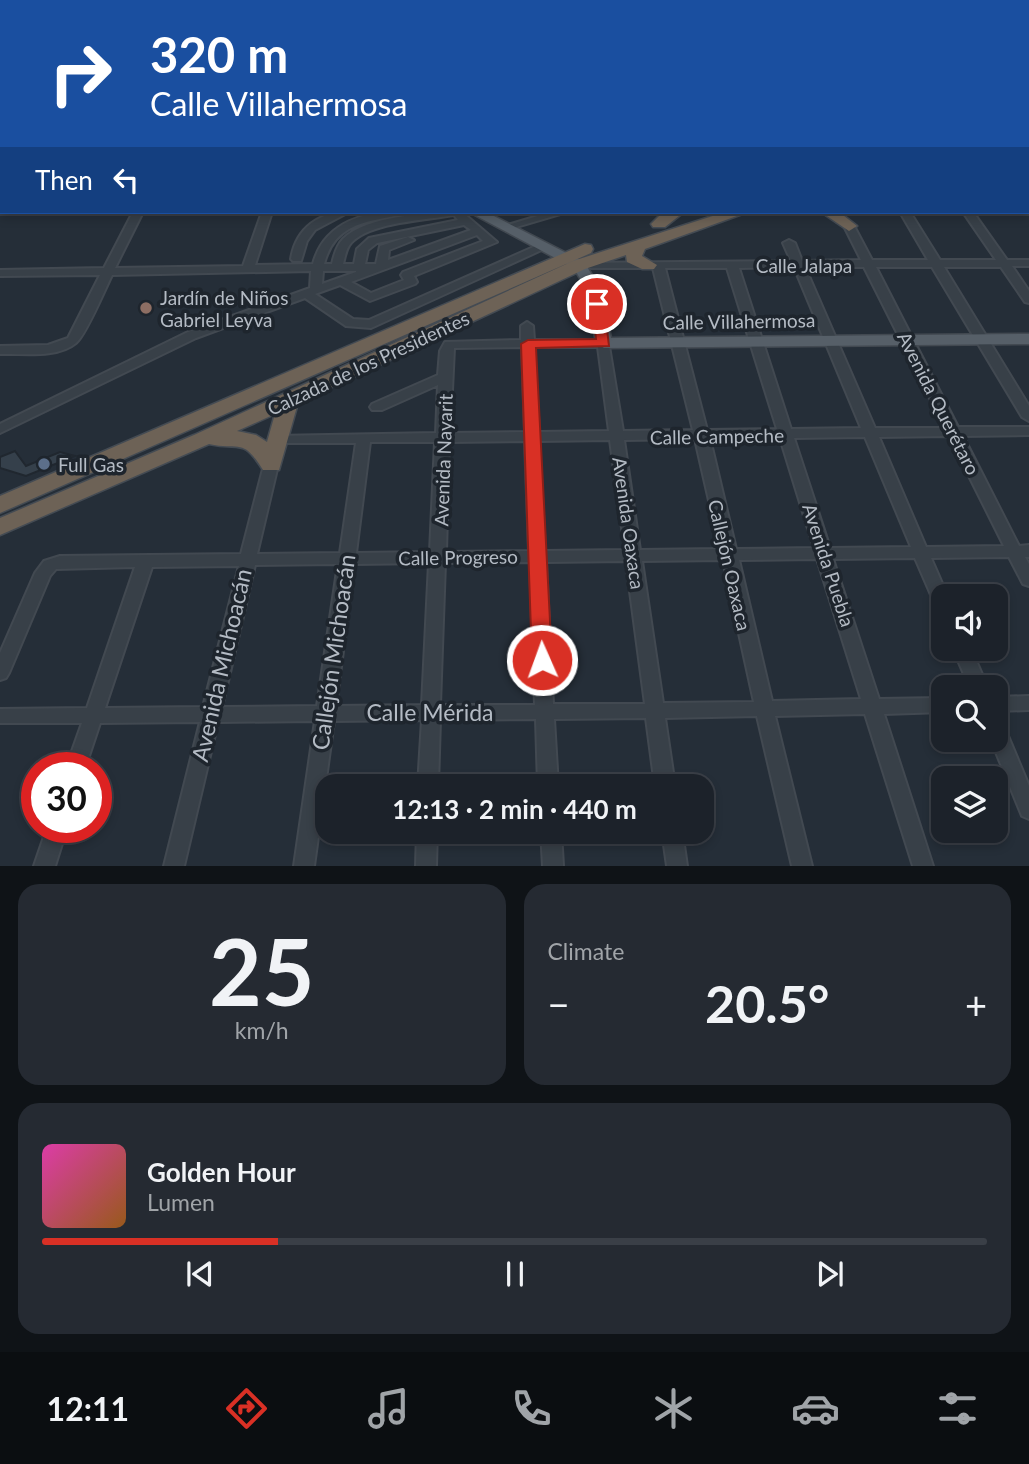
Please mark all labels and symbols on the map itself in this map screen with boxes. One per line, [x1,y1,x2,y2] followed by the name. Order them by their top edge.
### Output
[756,254,852,277] street label: Calle Jalapa
[567,274,627,334] pin
[160,286,288,331] place label: Jardín de Niños Gabriel Leyva
[138,300,154,316] marker: Jardín de Niños Gabriel Leyva
[263,306,473,420] street label: Calzada de los Presidentes
[662,308,816,334] street label: Calle Villahermosa
[893,328,985,478] street label: Avenida Querétaro
[429,393,457,527] street label: Avenida Nayarit
[650,423,784,449] street label: Calle Campeche
[58,453,124,476] place label: Full Gas
[608,455,650,591] street label: Avenida Oaxaca
[36,456,52,472] marker: Full Gas
[704,497,756,633] street label: Callejón Oaxaca
[798,500,860,630] street label: Avenida Puebla
[398,544,518,570] street label: Calle Progreso
[305,552,361,752] street label: Callejón Michoacán
[185,566,257,764] street label: Avenida Michoacán
[505,623,579,697] position arrow
[366,698,494,726] street label: Calle Mérida
[21,752,112,843] speed limit sign: 30

